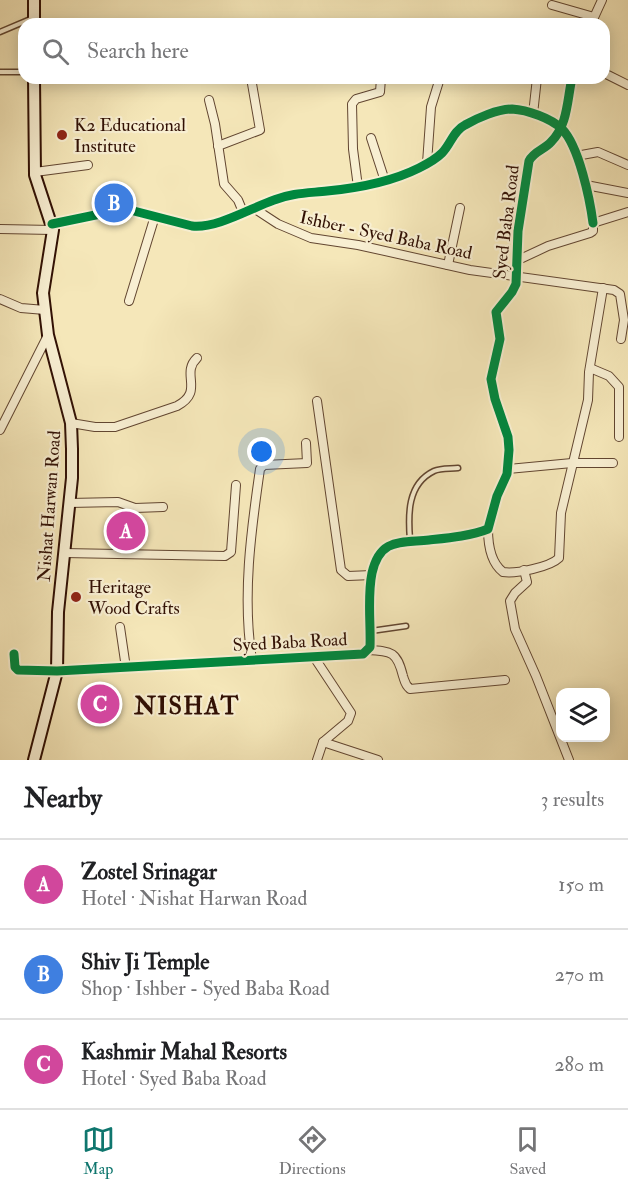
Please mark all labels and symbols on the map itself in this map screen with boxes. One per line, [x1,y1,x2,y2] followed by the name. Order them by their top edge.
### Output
[74,114,186,158] place label: K2 Educational Institute
[55,128,69,142] marker: K2 Educational Institute
[488,164,525,280] street label: Syed Baba Road
[94,180,134,226] pin: B
[298,206,474,265] street label: Ishber - Syed Baba Road
[33,430,66,582] street label: Nishat Harwan Road
[247,437,276,466] your location
[106,508,146,554] pin: A
[87,576,180,620] place label: Heritage Wood Crafts
[69,590,83,604] marker: Heritage Wood Crafts
[232,628,348,657] street label: Syed Baba Road
[80,682,120,726] pin: C
[133,691,240,722] district label: NISHAT

